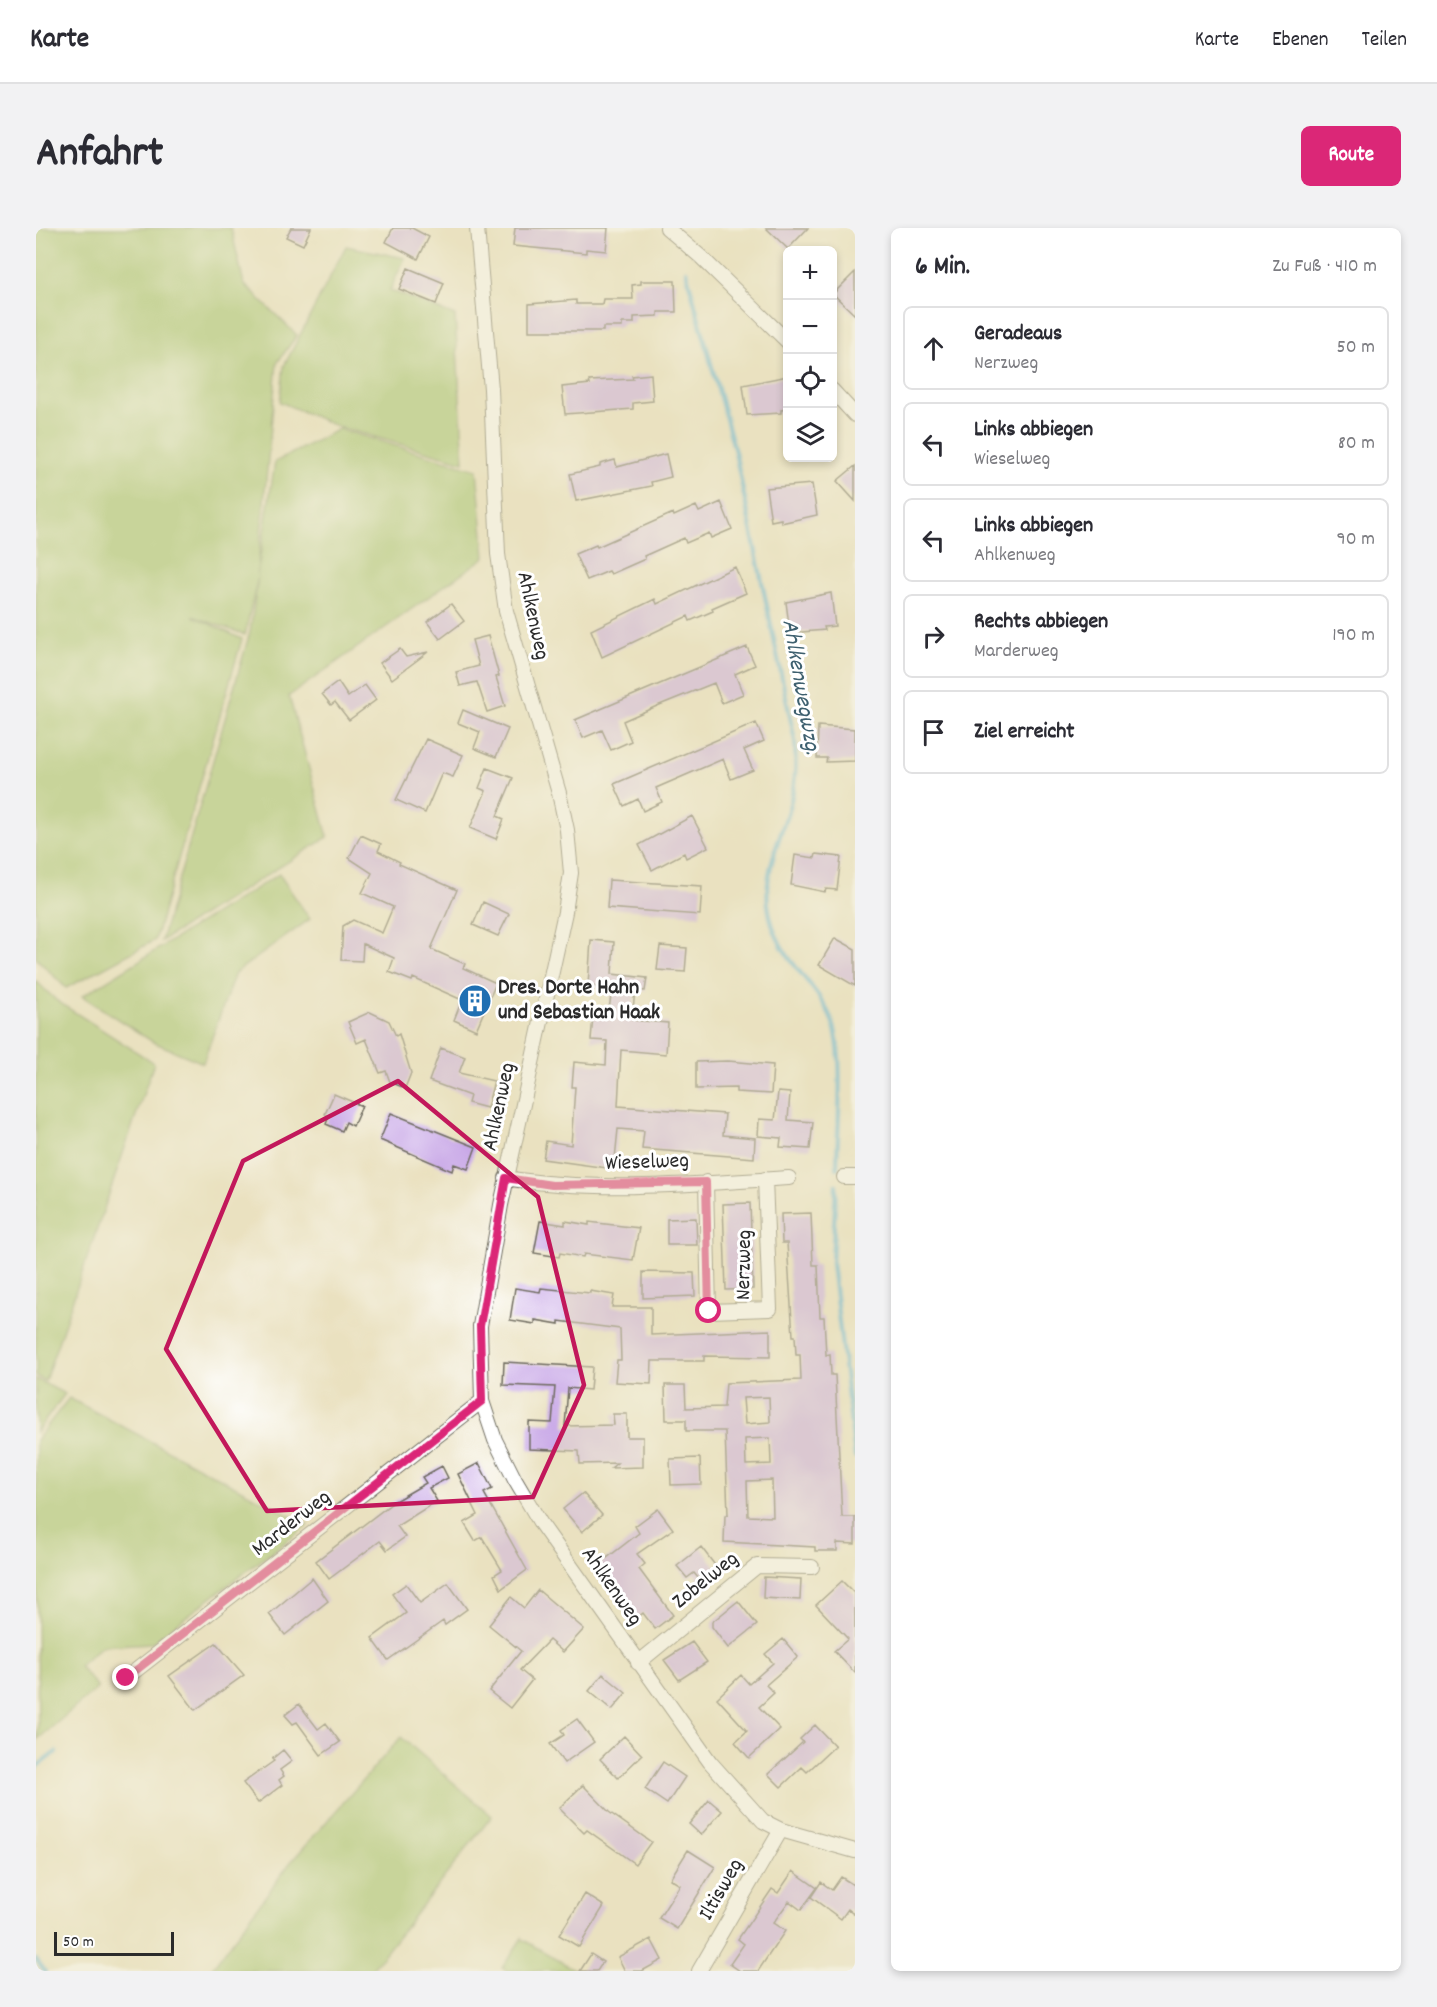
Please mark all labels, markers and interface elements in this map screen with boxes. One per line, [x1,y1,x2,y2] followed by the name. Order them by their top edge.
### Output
[30,21,89,61] text: Karte
[1195,26,1239,56] text: Karte
[1272,26,1329,56] text: Ebenen
[1362,26,1407,56] text: Teilen
[36,126,163,186] text: Anfahrt
[1301,126,1401,186] button: Route
[783,246,837,462] map controls
[783,246,837,300] button: +
[915,249,970,286] text: 6 Min.
[1272,253,1377,281] text: Zu Fuß · 410 m
[783,300,837,354] button: −
[974,319,1062,350] text: Geradeaus
[917,332,950,365] icon: ahead
[1337,334,1375,362] text: 50 m
[974,350,1038,378] text: Nerzweg
[783,354,837,408] button: locate
[783,408,837,462] button: layers
[974,415,1093,446] text: Links abbiegen
[917,428,950,461] icon: left
[1338,430,1375,458] text: 80 m
[974,446,1050,474] text: Wieselweg
[974,511,1093,542] text: Links abbiegen
[917,524,950,557] icon: left
[1337,526,1375,554] text: 90 m
[974,542,1056,570] text: Ahlkenweg
[508,569,556,663] street label: Ahlkenweg
[974,607,1108,638] text: Rechts abbiegen
[771,617,829,757] water label: Ahlkenwegwzg.
[917,620,950,653] icon: right
[1332,622,1375,650] text: 190 m
[974,638,1059,666] text: Marderweg
[917,716,950,749] icon: arrive
[974,717,1074,748] text: Ziel erreicht
[498,973,660,1029] place label: Dres. Dorte Hahn und Sebastian Haak
[457,983,493,1019] building icon: Dres. Dorte Hahn und Sebastian Haak
[476,1060,524,1154] street label: Ahlkenweg
[604,1146,690,1180] street label: Wieselweg
[729,1229,761,1301] street label: Nerzweg
[695,1297,721,1323] route start
[246,1483,338,1565] street label: Marderweg
[573,1541,649,1633] street label: Ahlkenweg
[666,1545,746,1617] street label: Zobelweg
[112,1664,138,1690] route end
[692,1853,752,1927] street label: Iltisweg
[54,1929,174,1956] scale bar
[63,1931,94,1954] text: 50 m

